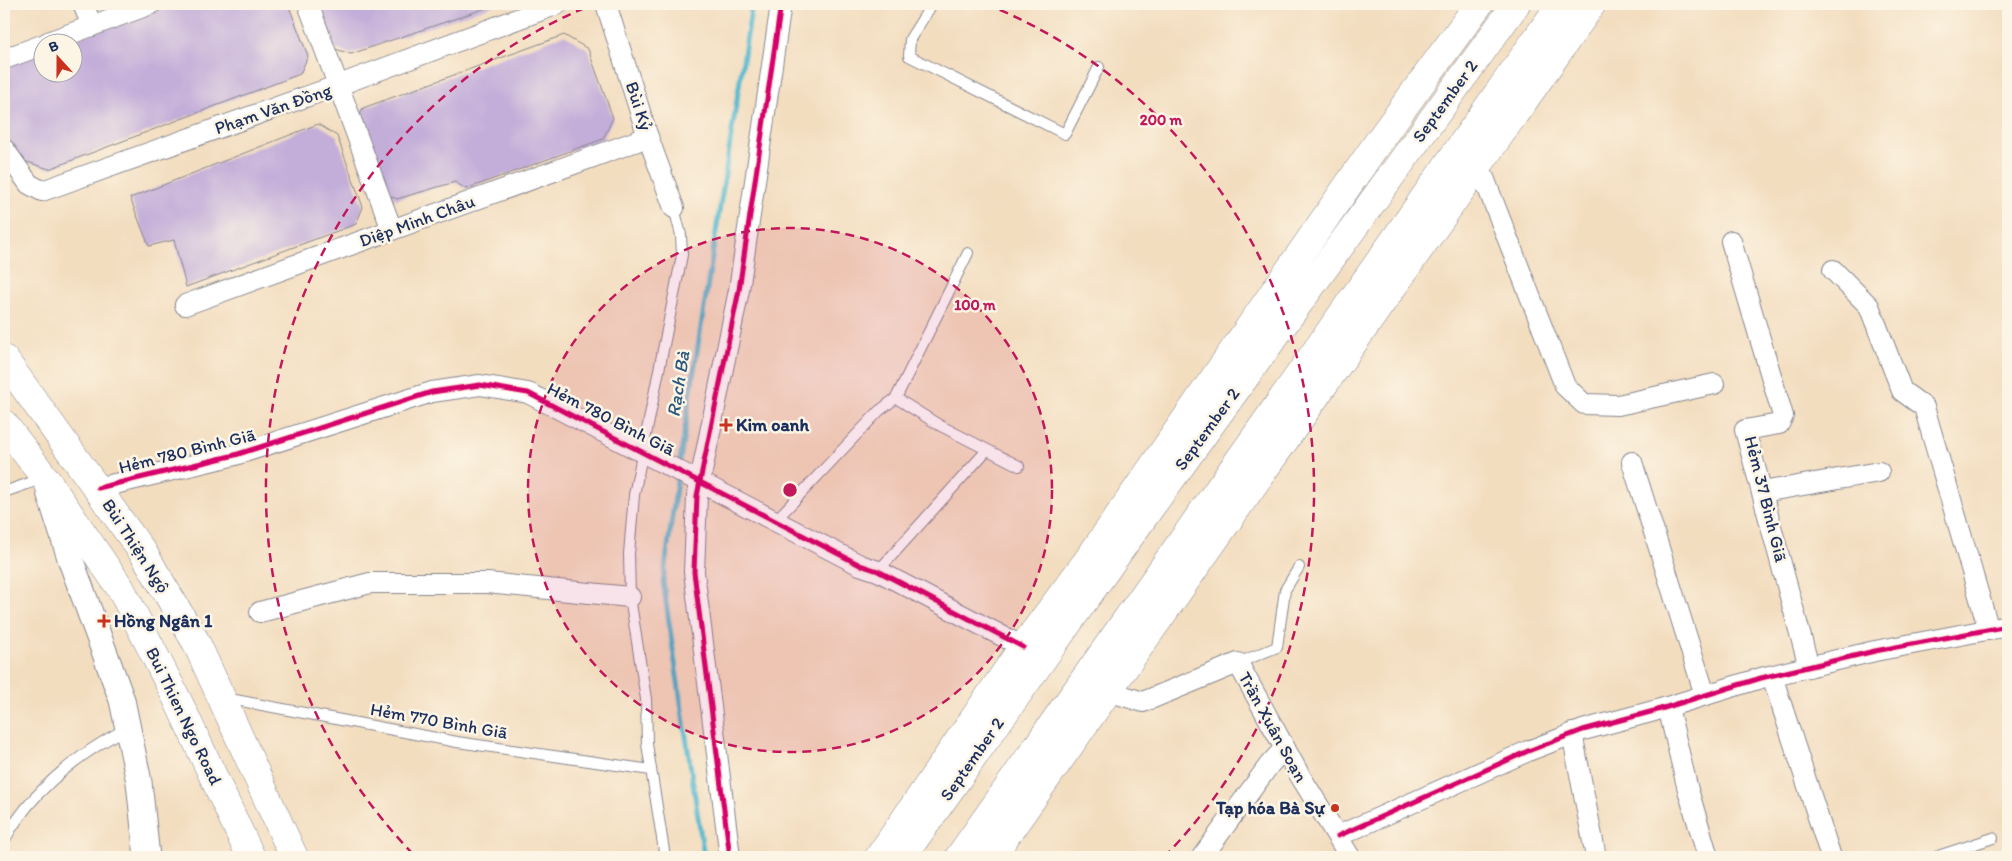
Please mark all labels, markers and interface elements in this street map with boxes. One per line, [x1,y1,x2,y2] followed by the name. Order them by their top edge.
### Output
[32,32,82,82] north arrow
[46,37,61,56] text: B
[1408,55,1483,147] street label: September 2
[212,78,335,139] street label: Phạm Văn Đồng
[621,79,657,134] street label: Bùi Kỷ
[1140,111,1183,129] text: 200 m
[356,190,478,252] street label: Diệp Minh Châu
[954,296,996,314] text: 100 m
[661,349,695,419] water label: Rạch Bà
[544,377,679,461] street label: Hẻm 780 Bình Giã
[1170,383,1245,475] street label: September 2
[736,414,809,436] place label: Kim oanh
[720,419,732,431] marker: Kim oanh
[116,423,258,479] street label: Hẻm 780 Bình Giã
[1740,434,1792,565] street label: Hẻm 37 Bình Giã
[781,481,799,499] centre of rings
[97,495,175,597] street label: Bùi Thiện Ngộ
[114,610,213,632] place label: Hồng Ngân 1
[98,615,110,627] marker: Hồng Ngân 1
[141,643,227,789] street label: Bui Thien Ngo Road
[1234,668,1312,786] street label: Trần Xuân Soạn
[368,698,510,744] street label: Hẻm 770 Bình Giã
[935,713,1009,805] street label: September 2
[1215,797,1325,819] place label: Tạp hóa Bà Sự
[1329,802,1341,814] marker: Tạp hóa Bà Sự

